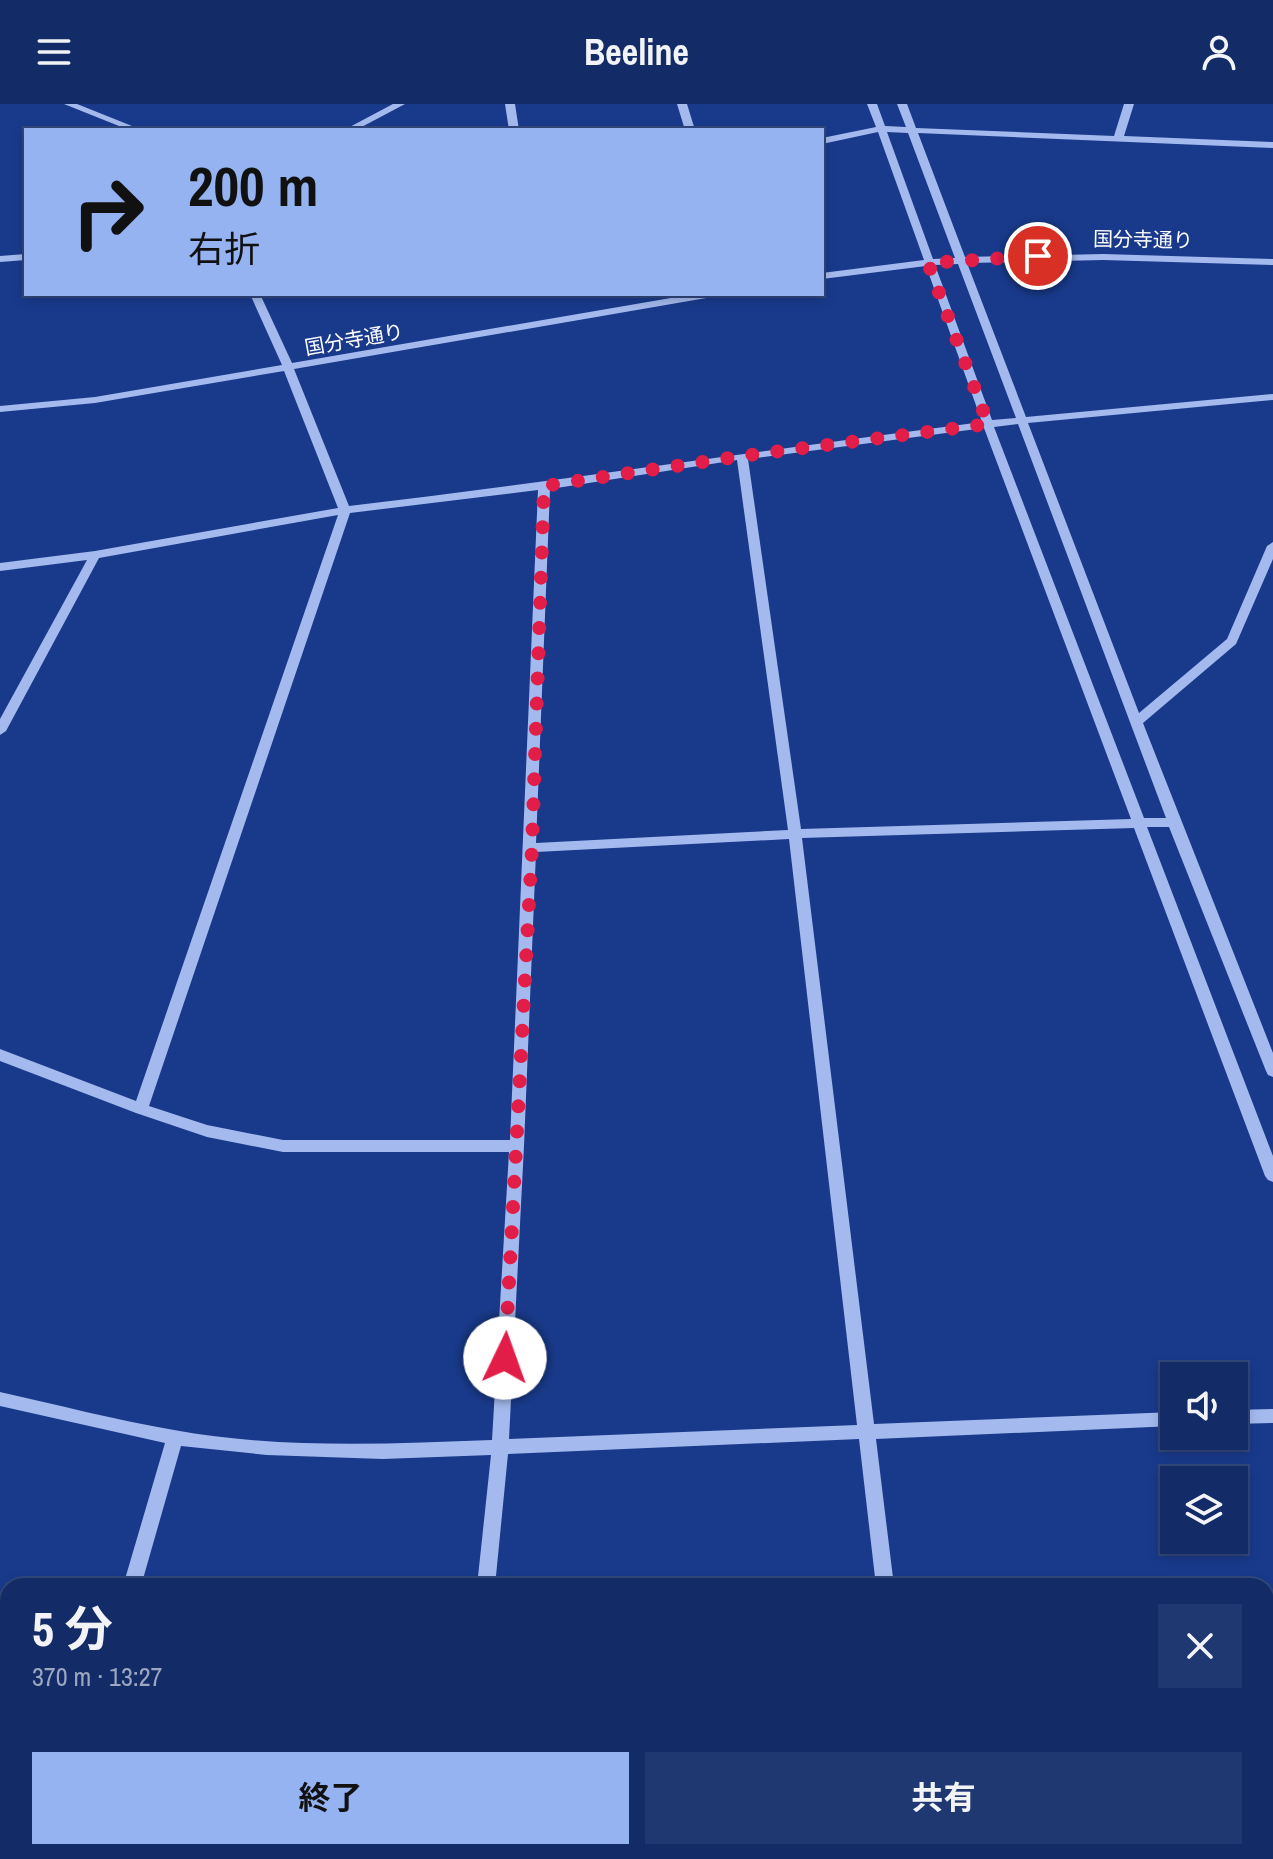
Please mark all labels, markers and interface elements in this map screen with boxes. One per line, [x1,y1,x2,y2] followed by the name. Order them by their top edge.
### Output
[584,28,689,76] text: Beeline
[32,30,76,74] icon: menu
[1197,30,1241,74] icon: person
[188,148,318,223] text: 200 m
[56,160,160,264] icon: right
[1004,222,1072,290] pin
[188,225,260,273] text: 右折
[1093,225,1193,253] street label: 国分寺通り
[1016,234,1060,278] icon: arrive
[302,317,406,361] street label: 国分寺通り
[463,1316,547,1400] position arrow
[1160,1362,1248,1554] map controls
[1160,1362,1248,1450] button: sound
[1160,1466,1248,1554] button: layers
[32,1596,113,1661] text: 5 分
[1158,1604,1242,1688] button: close
[32,1659,162,1694] text: 370 m · 13:27
[32,1752,629,1844] button: 終了
[645,1752,1242,1844] button: 共有

